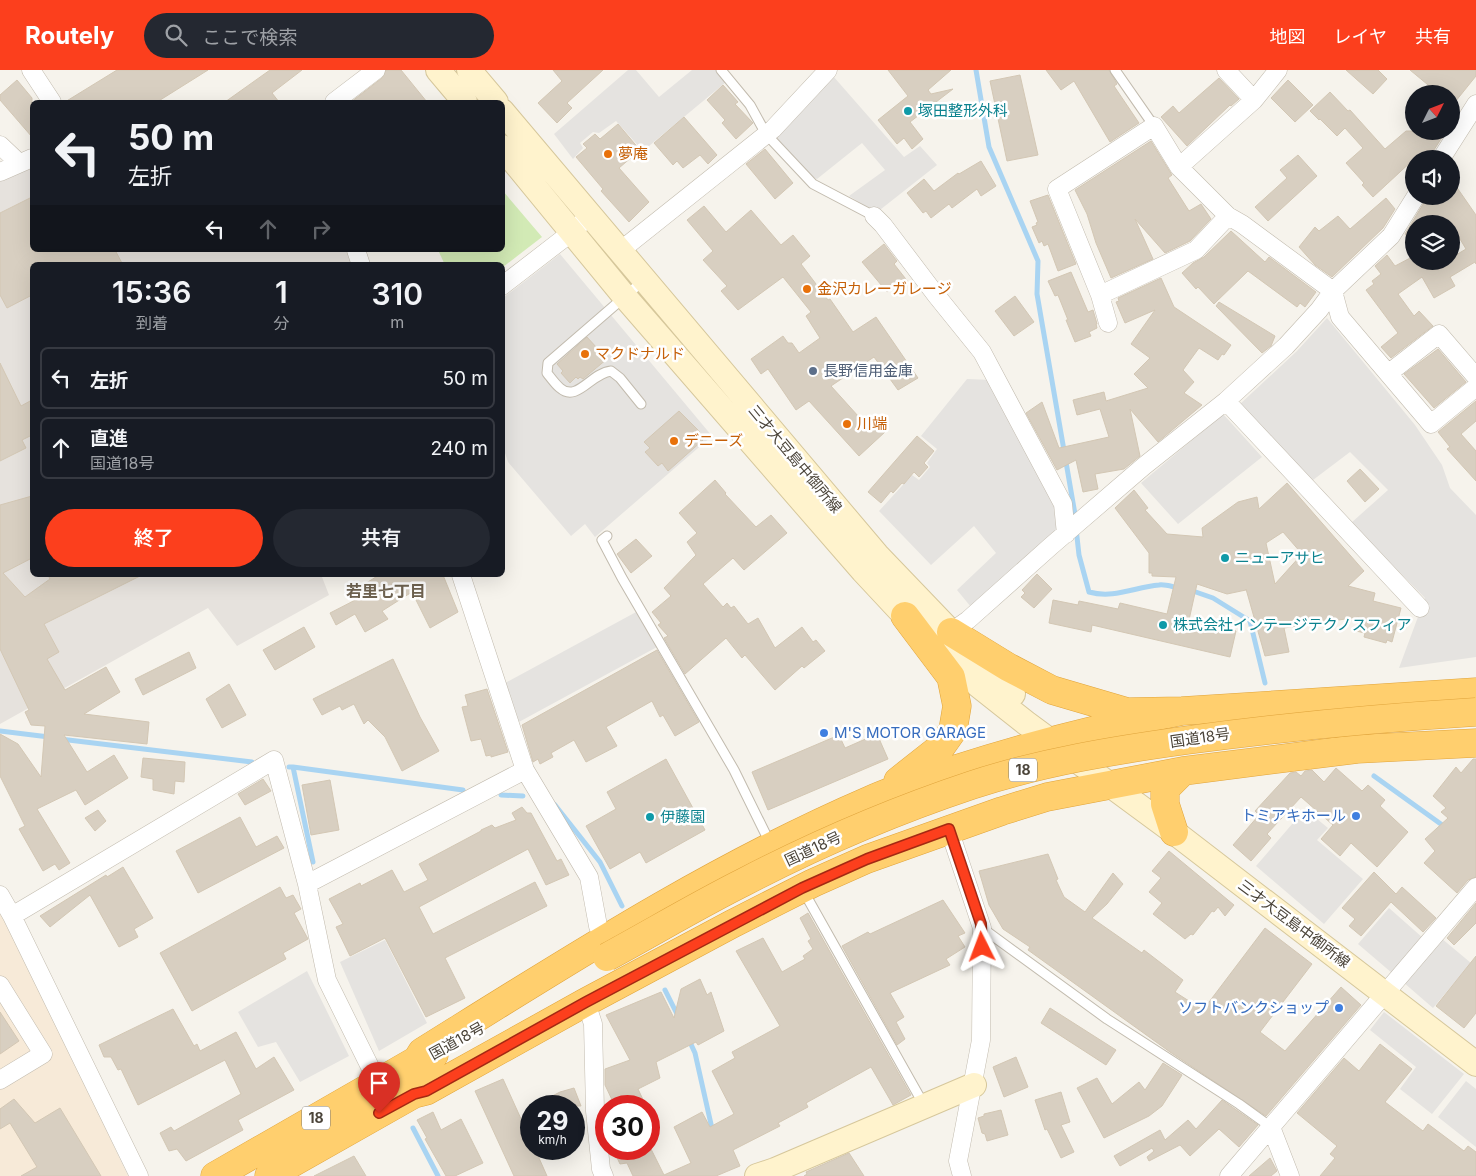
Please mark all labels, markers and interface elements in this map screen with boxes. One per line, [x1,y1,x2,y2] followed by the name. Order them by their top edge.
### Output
[144,13,494,58] search box
[25,21,114,50] text: Routely
[162,21,190,49] icon: search
[202,26,297,49] text: ここで検索
[1270,26,1306,47] text: 地図
[1334,26,1387,47] text: レイヤ
[1415,26,1451,47] text: 共有
[1405,85,1460,140] north arrow
[1405,85,1460,270] map controls
[918,101,1008,120] place label: 塚田整形外科
[902,105,914,117] marker: 塚田整形外科
[128,116,214,158] text: 50 m
[45,120,110,185] icon: left
[618,144,648,163] place label: 夢庵
[602,148,614,160] marker: 夢庵
[1405,150,1460,205] button: sound
[128,163,172,189] text: 左折
[201,215,229,243] icon: left
[254,215,282,243] icon: ahead
[307,215,335,243] icon: right
[1405,215,1460,270] button: layers
[112,274,191,310] text: 15:36
[275,274,288,310] text: 1
[371,276,423,312] text: 310
[817,279,952,298] place label: 金沢カレーガレージ
[801,283,813,295] marker: 金沢カレーガレージ
[390,312,404,332] text: m
[136,313,168,333] text: 到着
[273,313,289,333] text: 分
[595,344,685,363] place label: マクドナルド
[579,348,591,360] marker: マクドナルド
[823,361,913,380] place label: 長野信用金庫
[47,364,75,392] icon: left
[807,365,819,377] marker: 長野信用金庫
[442,367,488,390] text: 50 m
[90,369,128,392] text: 左折
[745,401,846,516] street label: 三才大豆島中御所線
[857,414,887,433] place label: 川端
[841,418,853,430] marker: 川端
[90,427,128,450] text: 直進
[684,431,743,450] place label: デニーズ
[47,434,75,462] icon: ahead
[668,435,680,447] marker: デニーズ
[430,437,488,460] text: 240 m
[90,453,154,473] text: 国道18号
[45,509,263,567] button: 終了
[273,509,490,567] button: 共有
[1235,548,1324,567] place label: ニューアサヒ
[1219,552,1231,564] marker: ニューアサヒ
[346,581,426,601] district label: 若里七丁目
[1173,615,1412,634] place label: 株式会社インテージテクノスフィア
[1157,619,1169,631] marker: 株式会社インテージテクノスフィア
[834,723,986,742] place label: M'S MOTOR GARAGE
[1169,724,1231,751] street label: 国道18号
[818,727,830,739] marker: M'S MOTOR GARAGE
[1009,758,1037,782] road number: 18
[1241,806,1346,825] place label: トミアキホール
[660,807,705,826] place label: 伊藤園
[1350,810,1362,822] marker: トミアキホール
[644,811,656,823] marker: 伊藤園
[781,827,844,870] street label: 国道18号
[1235,875,1354,972] street label: 三才大豆島中御所線
[955,920,1007,972] position arrow
[1178,998,1329,1017] place label: ソフトバンクショップ
[1333,1002,1345,1014] marker: ソフトバンクショップ
[426,1018,488,1064] street label: 国道18号
[358,1062,400,1113] pin
[365,1069,393,1097] icon: arrive
[595,1095,660,1160] speed limit sign: 30
[302,1106,330,1130] road number: 18
[537,1106,568,1136] text: 29
[538,1132,567,1147] text: km/h

